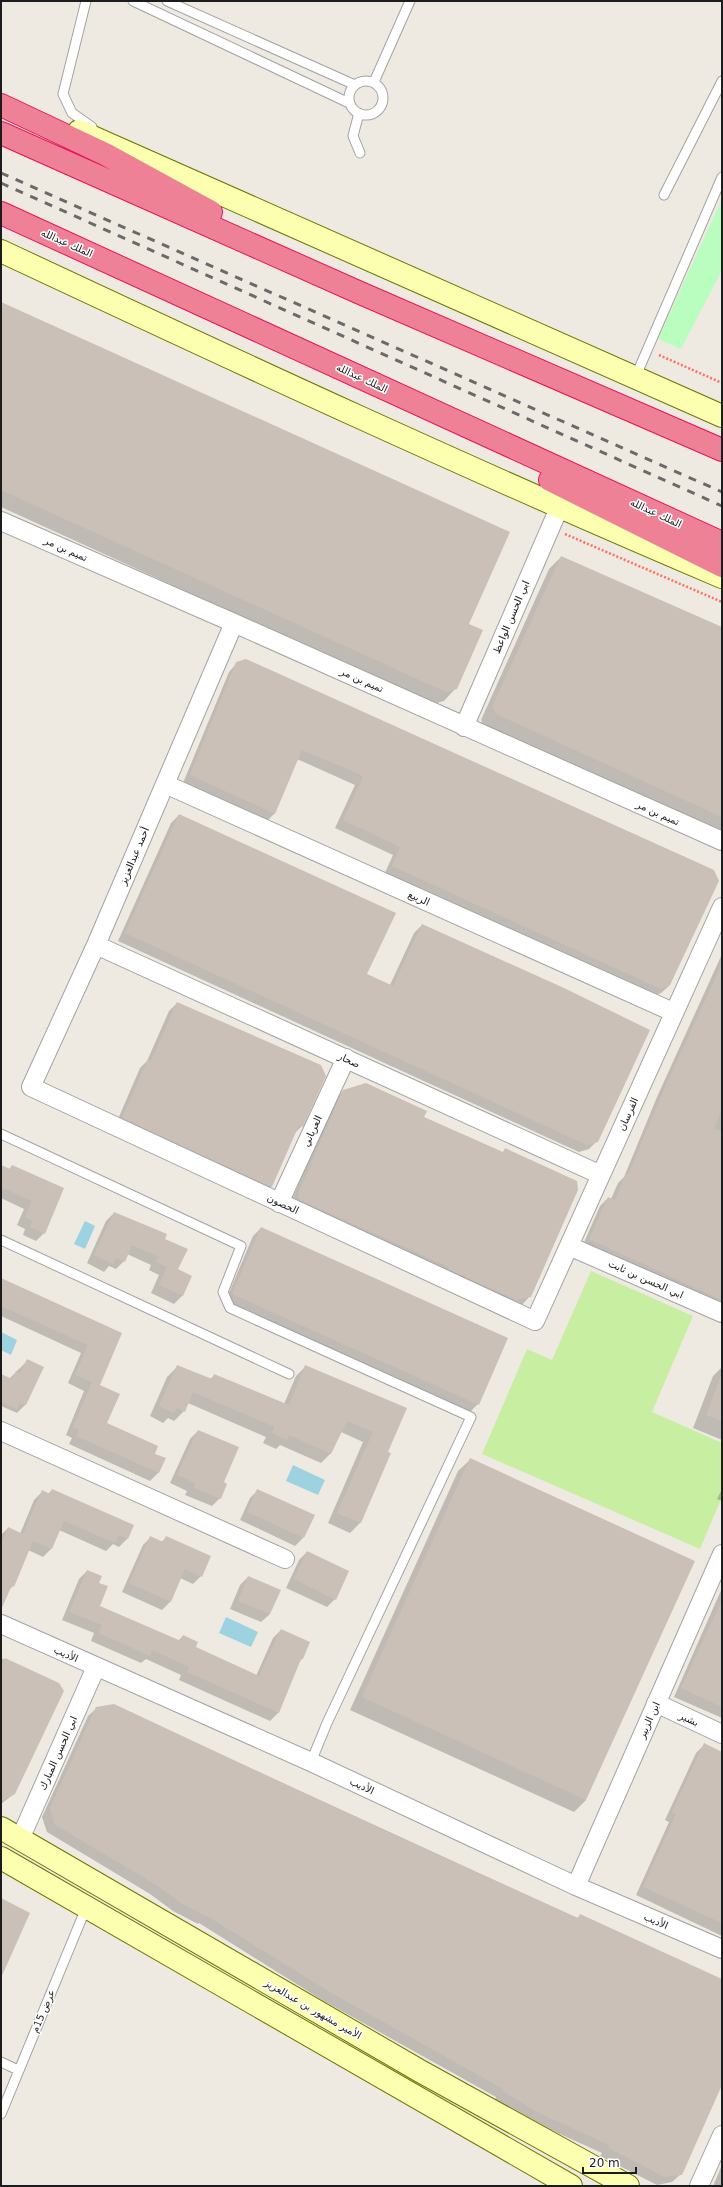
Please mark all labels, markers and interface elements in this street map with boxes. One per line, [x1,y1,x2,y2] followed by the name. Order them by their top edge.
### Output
[40,227,94,259] street label: الملك عبدالله
[335,361,389,395] street label: الملك عبدالله
[629,496,683,530] street label: الملك عبدالله
[41,534,89,564] street label: تميم بن مر
[491,579,532,656] street label: ابي الحسن الواعظ
[337,665,385,695] street label: تميم بن مر
[633,798,681,828] street label: تميم بن مر
[116,825,151,888] street label: أحمد عبدالعزيز
[406,888,432,909] street label: الربيع
[335,1050,362,1070] street label: صحار
[616,1096,640,1132] street label: الفرسان
[300,1114,325,1149] street label: العرباني
[266,1192,300,1216] street label: الحصون
[606,1257,685,1301] street label: ابي الحسن بن ثابت
[52,1643,80,1664] street label: الأديب
[636,1700,662,1741] street label: ابن الزبير
[677,1709,701,1728] street label: بشير
[37,1714,80,1792] street label: ابي الحسن المبارك
[348,1775,376,1796] street label: الأديب
[642,1910,670,1931] street label: الأديب
[261,1975,364,2042] street label: الأمير مشهور بن عبدالعزيز
[29,1988,57,2034] street label: عرض 15م
[583,2149,636,2175] scale bar
[589,2156,620,2170] text: 20 m

